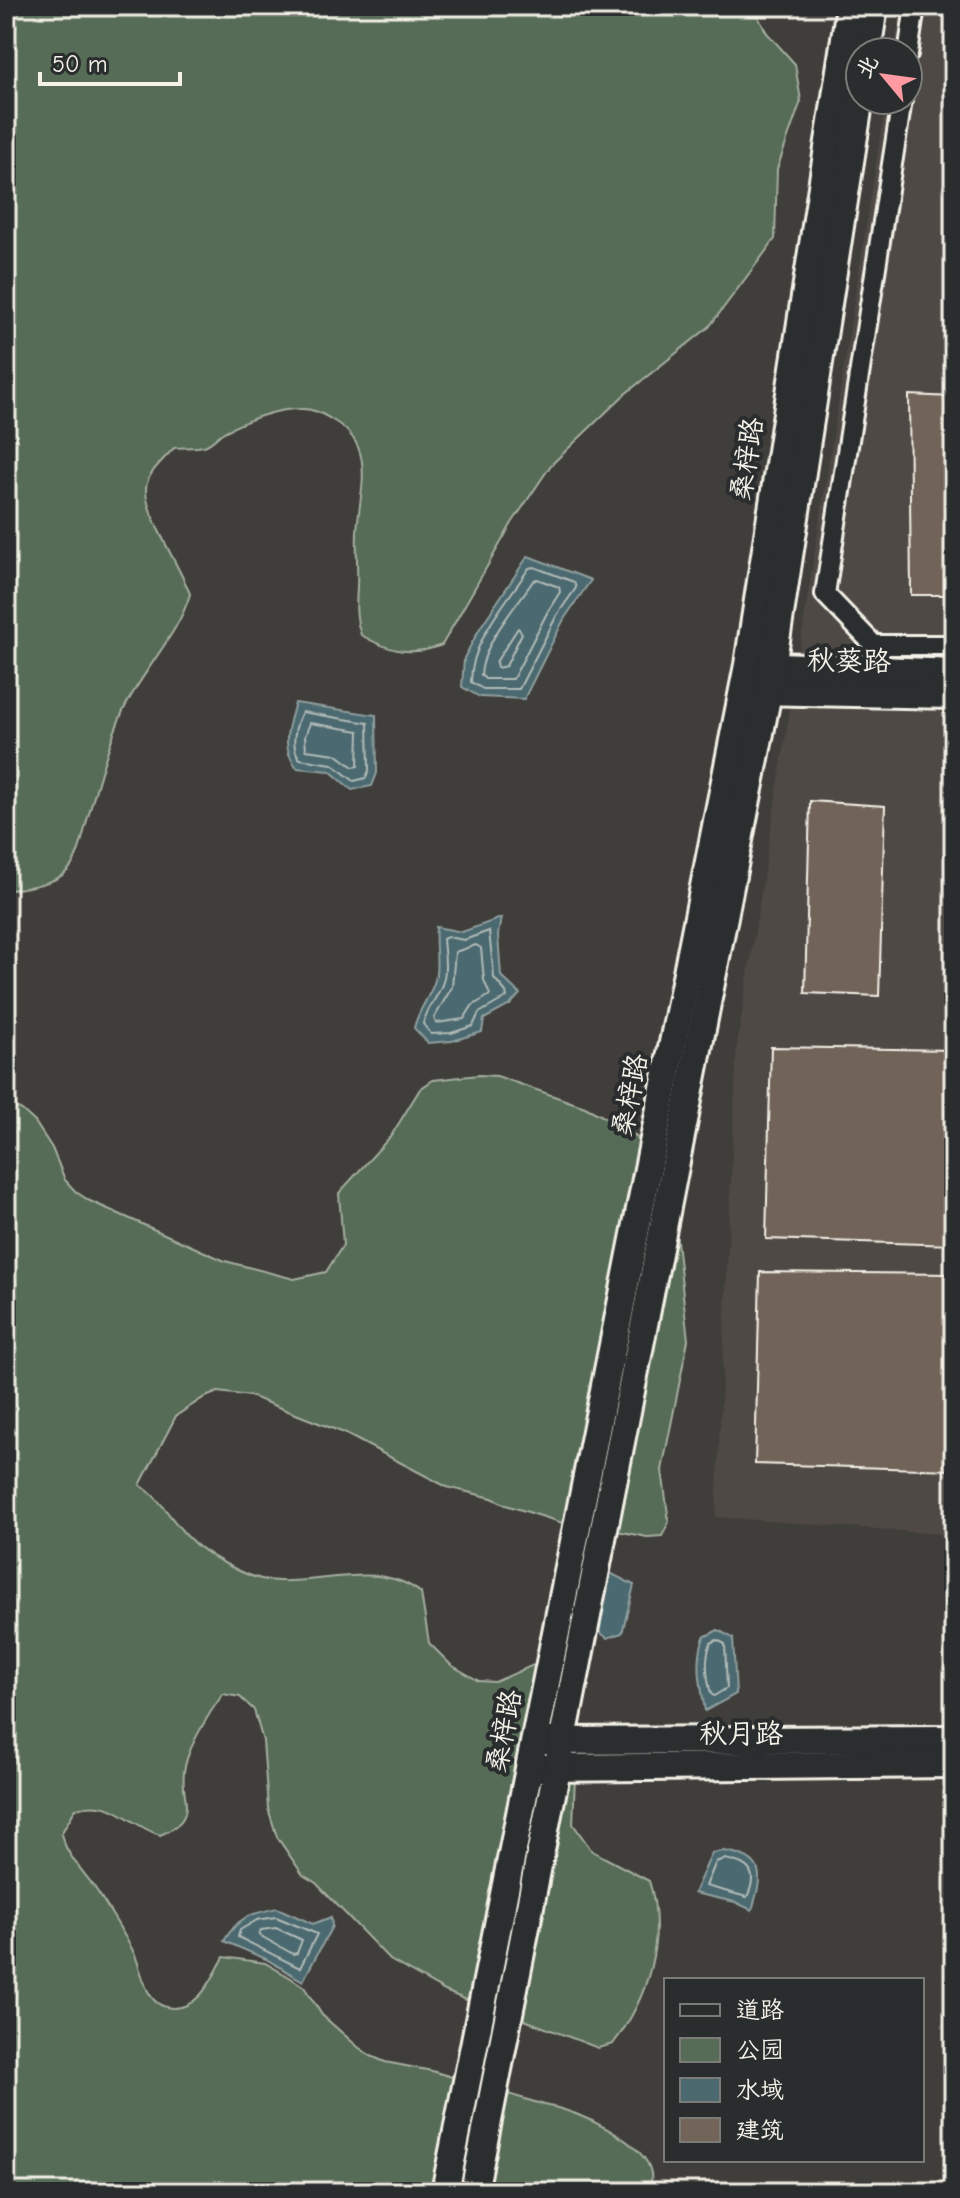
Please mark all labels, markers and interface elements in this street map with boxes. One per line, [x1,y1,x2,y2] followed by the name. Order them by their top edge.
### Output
[40,36,180,86] scale bar
[844,36,924,116] north arrow
[52,50,108,78] text: 50 m
[851,51,884,83] text: 北
[725,415,769,503] street label: 桑梓路
[807,644,891,678] street label: 秋葵路
[606,1051,654,1139] street label: 桑梓路
[480,1687,528,1775] street label: 桑梓路
[699,1718,783,1750] street label: 秋月路
[664,1978,924,2162] legend
[736,1996,784,2024] text: 道路
[736,2036,784,2064] text: 公园
[736,2076,784,2104] text: 水域
[736,2116,784,2144] text: 建筑

